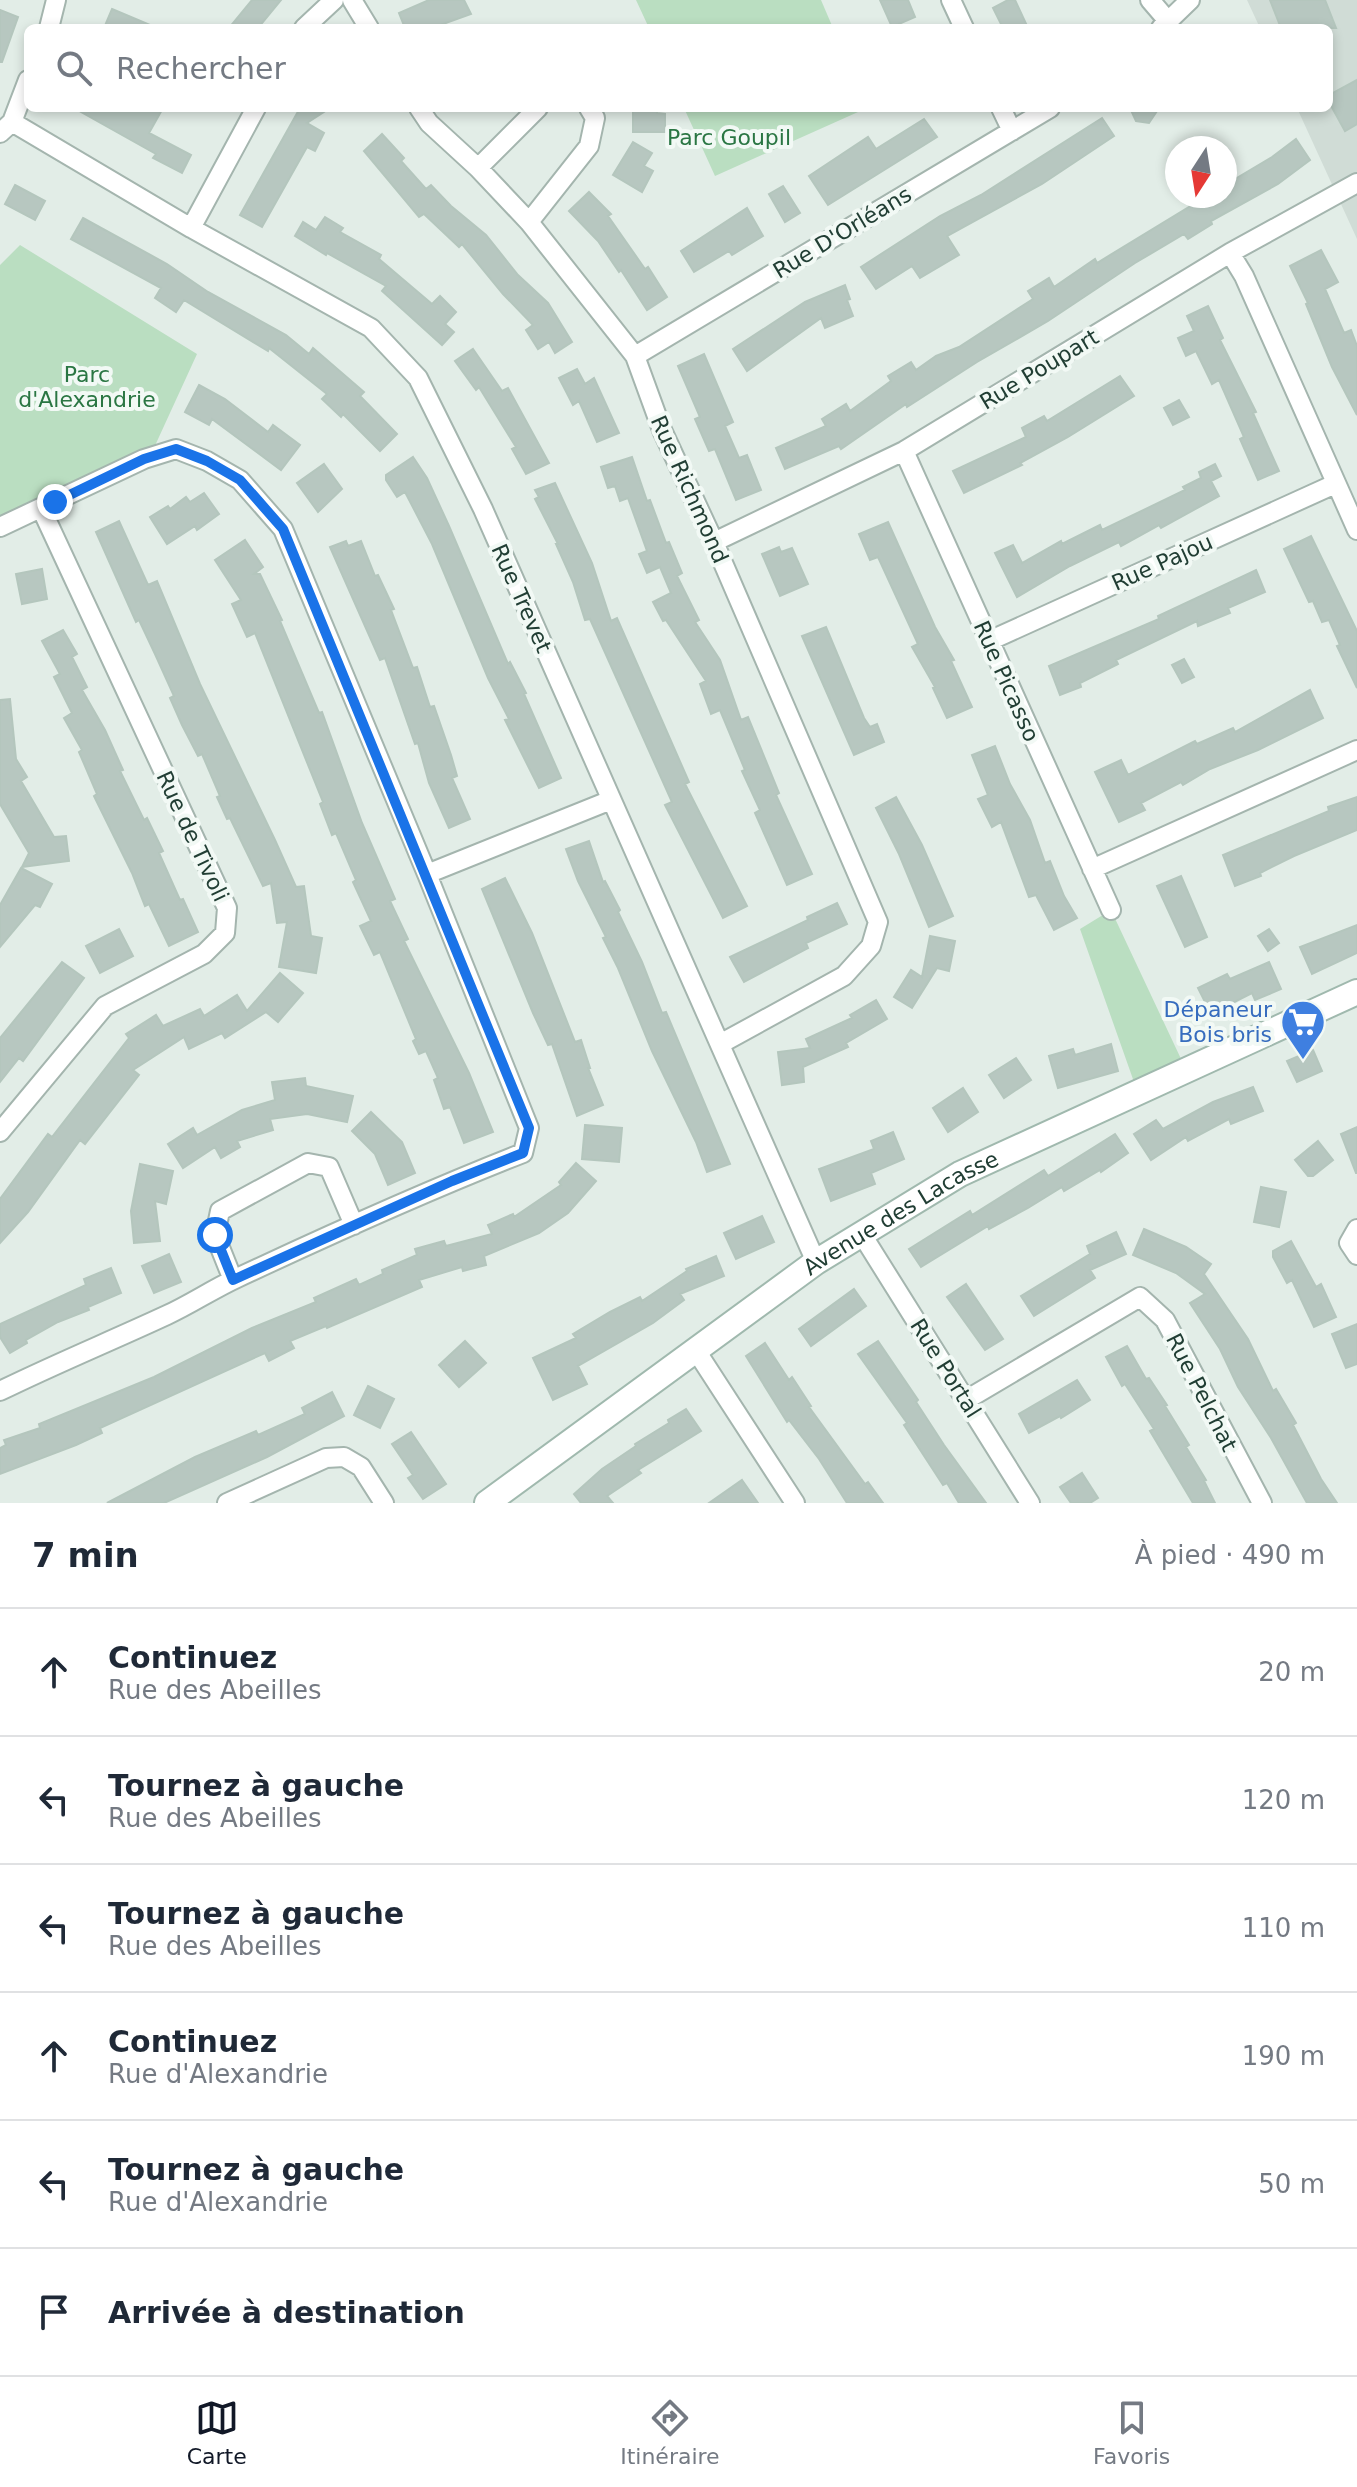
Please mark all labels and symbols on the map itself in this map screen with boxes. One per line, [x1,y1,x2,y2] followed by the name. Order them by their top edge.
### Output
[667,125,791,150] park label: Parc Goupil
[1165,136,1237,208] north arrow
[769,181,916,283] street label: Rue D'Orléans
[975,324,1103,415] street label: Rue Poupart
[18,362,156,412] park label: Parc d'Alexandrie
[646,411,733,567] street label: Rue Richmond
[37,484,73,520] route end
[1108,529,1217,596] street label: Rue Pajou
[486,540,557,657] street label: Rue Trevet
[969,617,1044,746] street label: Rue Picasso
[151,767,234,905] street label: Rue de Tivoli
[1164,997,1273,1047] place label: Dépaneur Bois bris
[1279,998,1327,1061] supermarket icon: Dépaneur Bois bris
[798,1146,1002,1280] street label: Avenue des Lacasse
[197,1217,233,1253] route start
[905,1314,986,1422] street label: Rue Portal
[1161,1329,1242,1456] street label: Rue Pelchat

